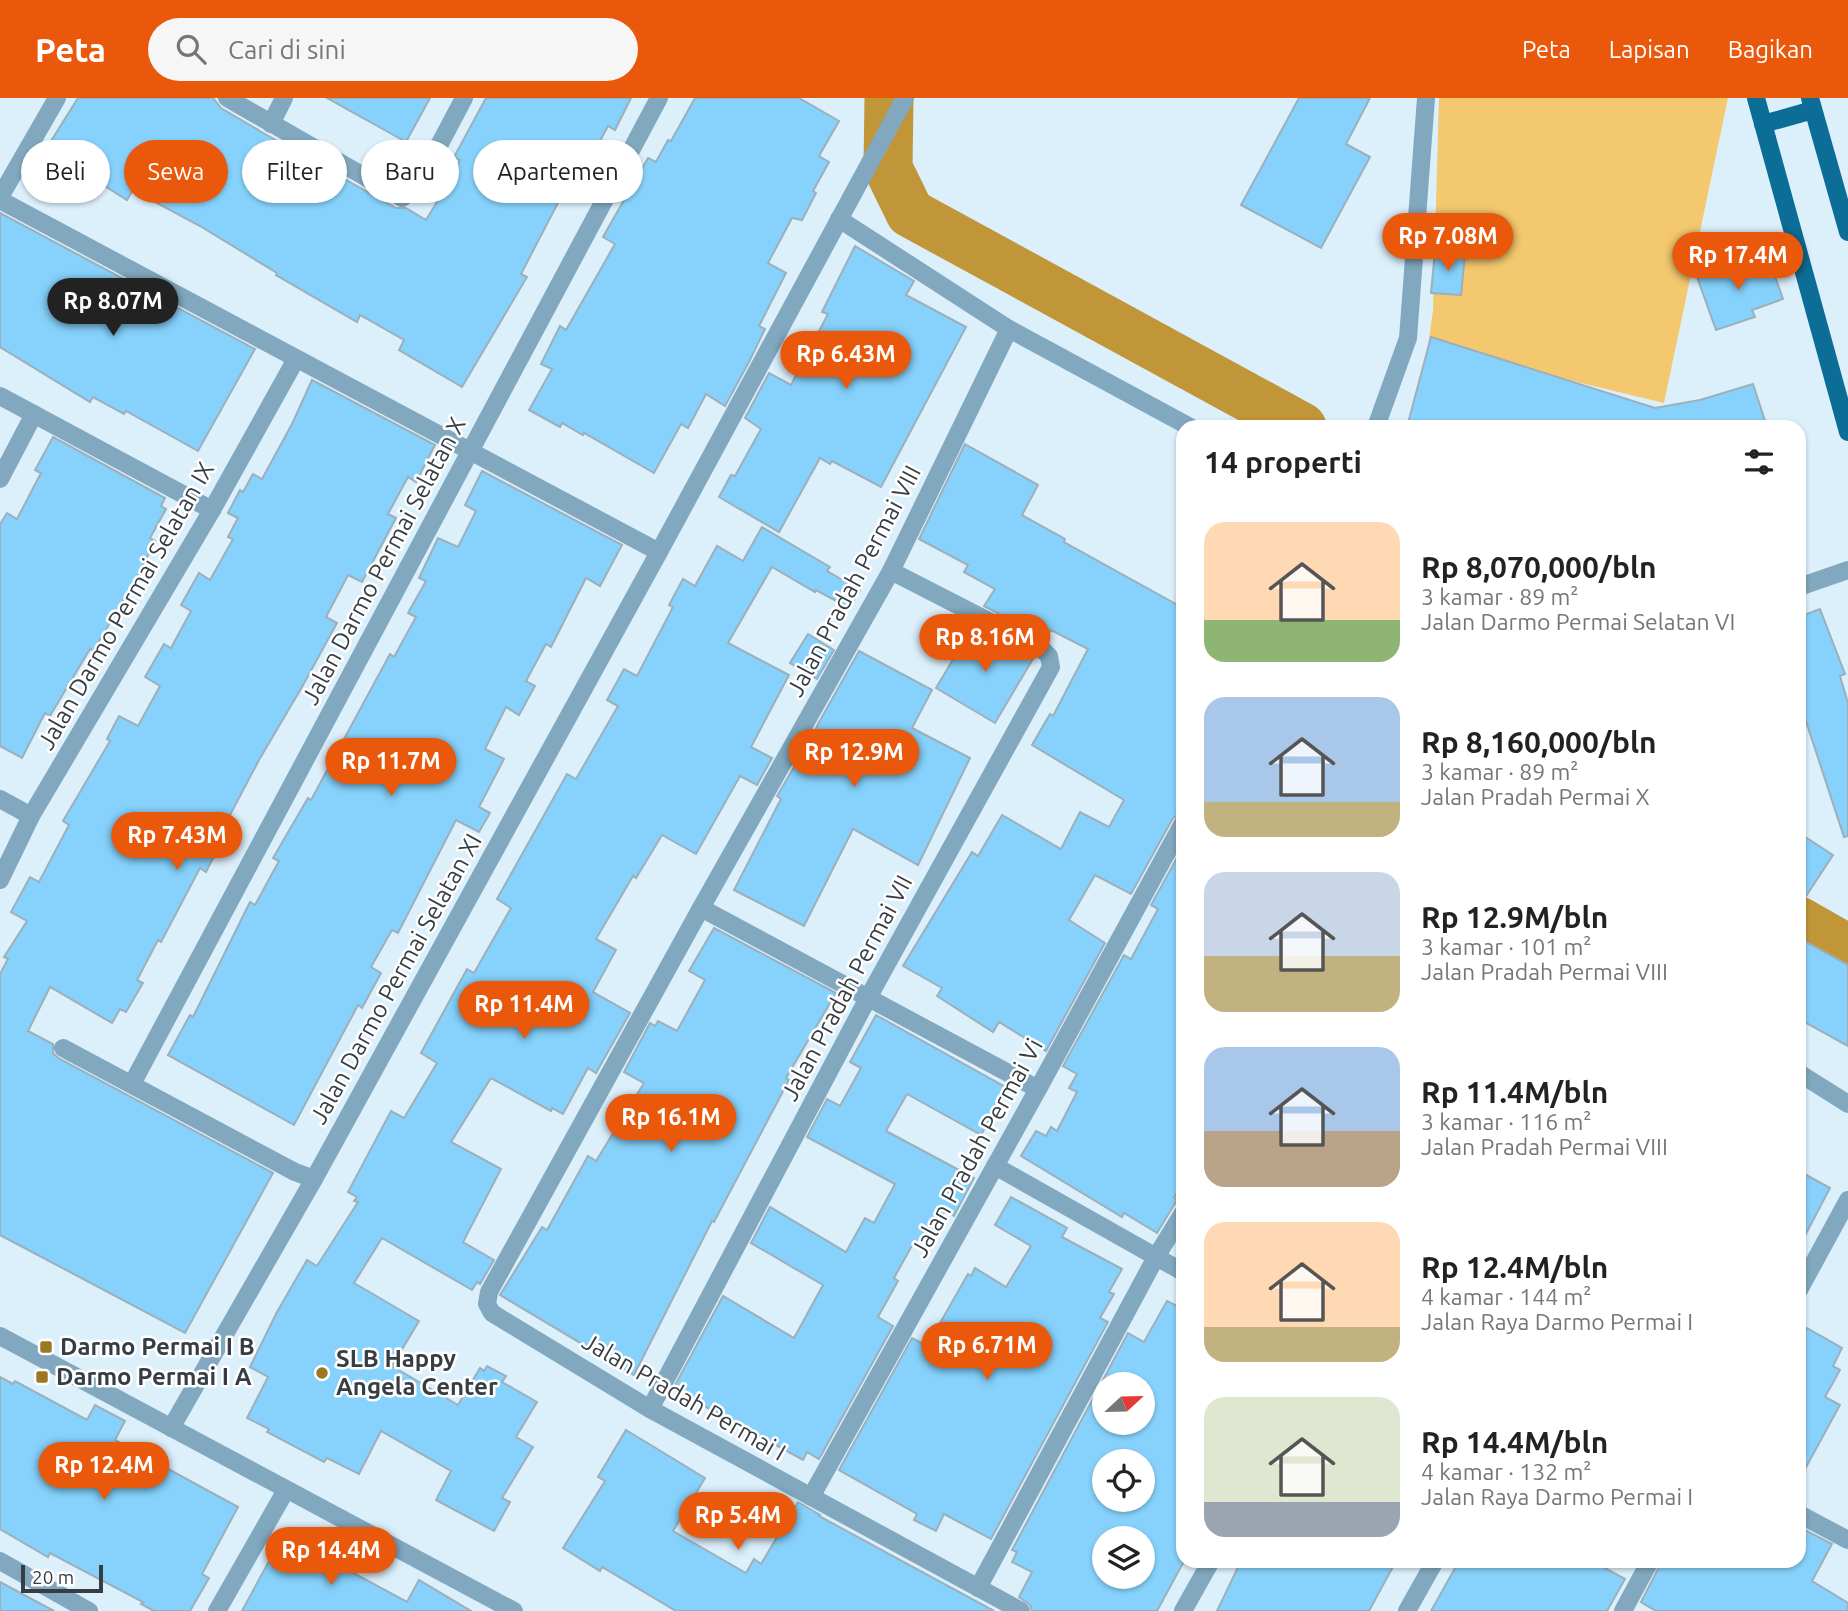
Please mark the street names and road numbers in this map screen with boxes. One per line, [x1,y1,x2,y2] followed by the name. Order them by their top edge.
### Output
[296,412,471,709] street label: Jalan Darmo Permai Selatan X
[32,457,219,754] street label: Jalan Darmo Permai Selatan IX
[781,461,926,701] street label: Jalan Pradah Permai VIII
[304,829,487,1129] street label: Jalan Darmo Permai Selatan XI
[776,870,918,1105] street label: Jalan Pradah Permai VII
[905,1034,1048,1262] street label: Jalan Pradah Permai Vi
[578,1327,791,1466] street label: Jalan Pradah Permai I

